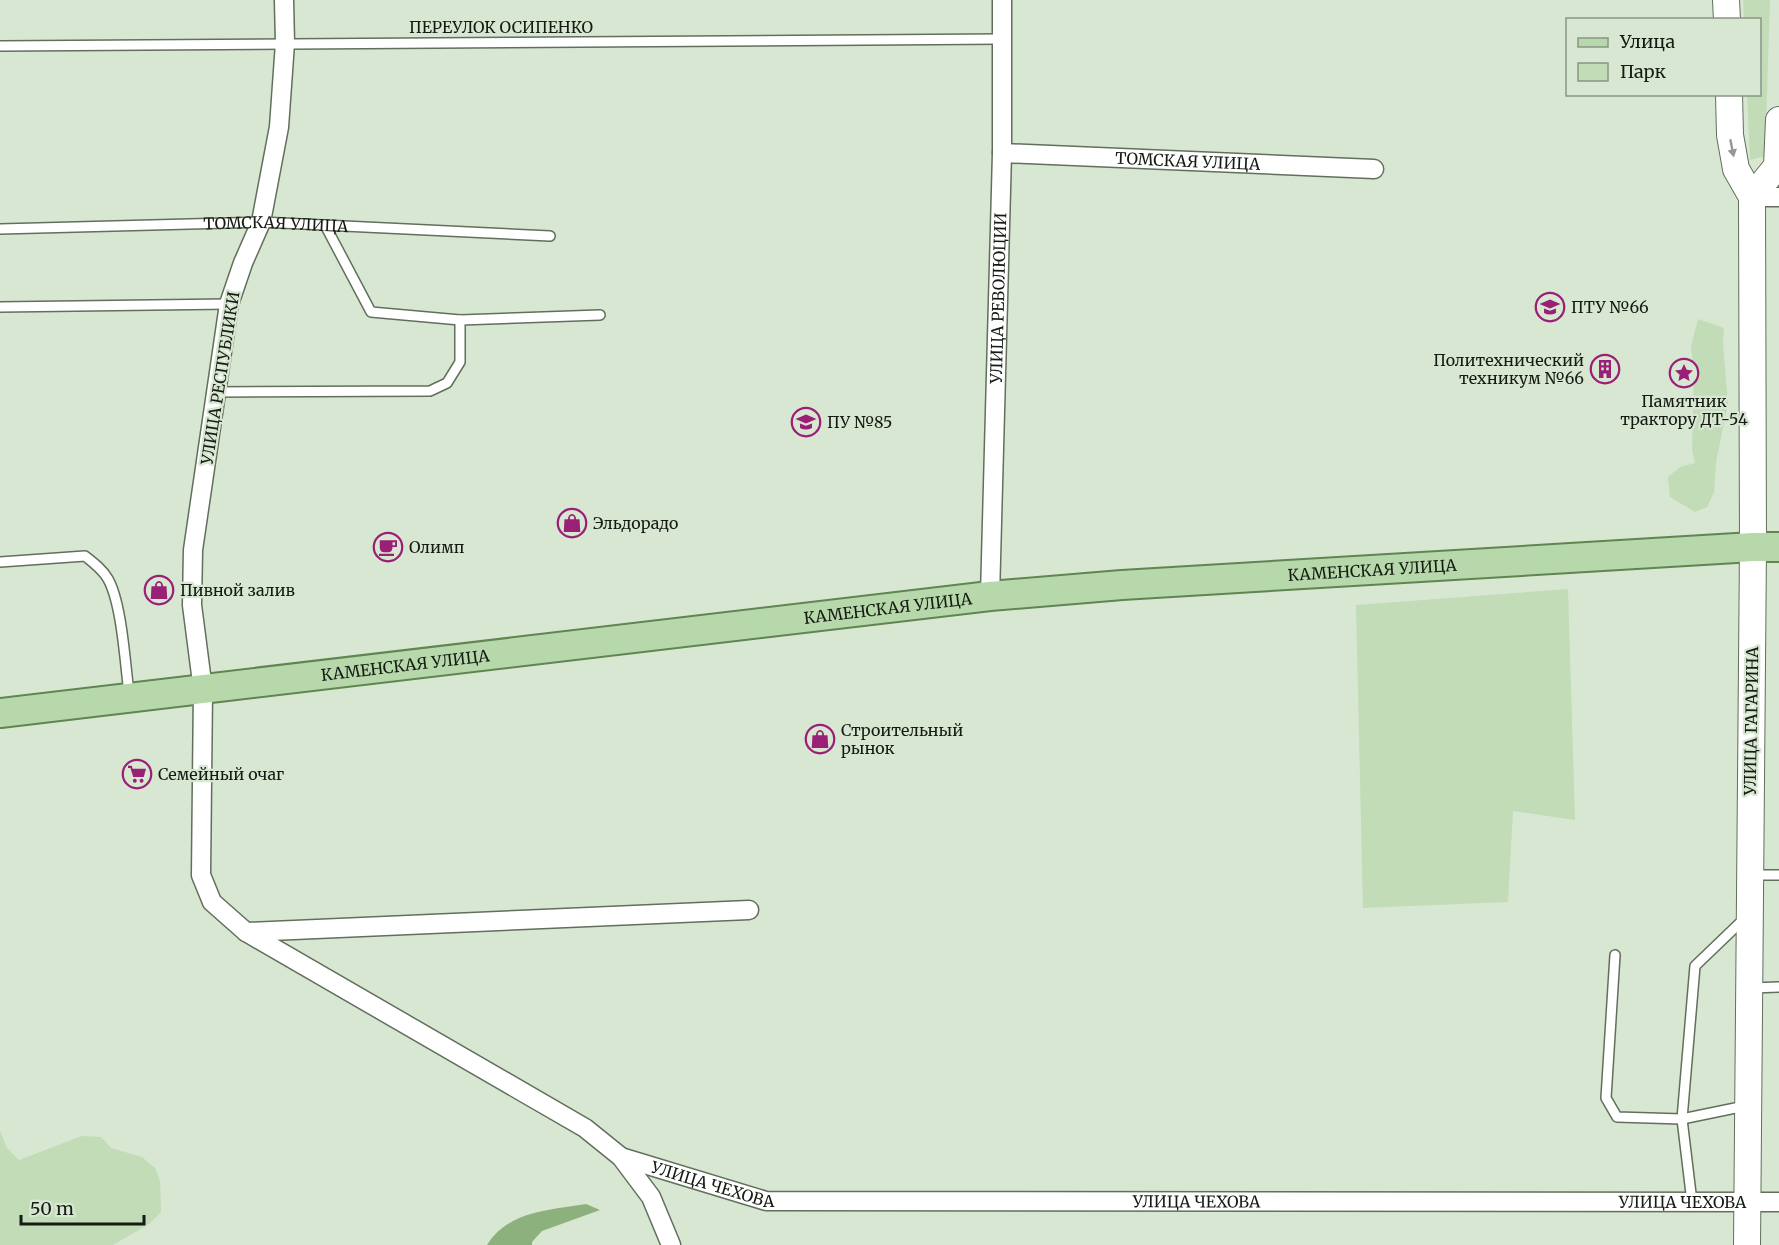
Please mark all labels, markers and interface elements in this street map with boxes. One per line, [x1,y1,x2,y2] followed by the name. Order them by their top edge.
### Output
[409,17,593,37] street label: ПЕРЕУЛОК ОСИПЕНКО
[1566,18,1761,96] legend
[1619,30,1675,53] text: Улица
[1620,60,1666,83] text: Парк
[1728,138,1737,157] one-way arrow
[1115,148,1261,174] street label: ТОМСКАЯ УЛИЦА
[203,212,350,236] street label: ТОМСКАЯ УЛИЦА
[986,212,1010,385] street label: УЛИЦА РЕВОЛЮЦИИ
[196,290,244,467] street label: УЛИЦА РЕСПУБЛИКИ
[1534,291,1566,323] school or university icon: ПТУ №66
[1571,297,1649,317] place label: ПТУ №66
[1433,350,1584,388] place label: Политехнический техникум №66
[1589,353,1621,385] building icon: Политехнический техникум №66
[1668,357,1700,389] place icon: Памятник трактору ДТ-54
[1620,391,1748,429] place label: Памятник трактору ДТ-54
[790,406,822,438] school or university icon: ПУ №85
[827,412,892,432] place label: ПУ №85
[556,507,588,539] shop icon: Эльдорадо
[593,513,678,533] place label: Эльдорадо
[372,531,404,563] cafe icon: Олимп
[409,537,465,557] place label: Олимп
[1287,555,1458,585] street label: КАМЕНСКАЯ УЛИЦА
[143,574,175,606] shop icon: Пивной залив
[180,580,295,600] place label: Пивной залив
[803,588,974,628] street label: КАМЕНСКАЯ УЛИЦА
[320,645,491,685] street label: КАМЕНСКАЯ УЛИЦА
[1740,646,1762,797] street label: УЛИЦА ГАГАРИНА
[841,720,963,758] place label: Строительный рынок
[804,723,836,755] shop icon: Строительный рынок
[121,758,153,790] supermarket icon: Семейный очаг
[158,764,284,784] place label: Семейный очаг
[648,1156,775,1211] street label: УЛИЦА ЧЕХОВА
[21,1188,144,1226] scale bar
[1132,1191,1261,1211] street label: УЛИЦА ЧЕХОВА
[1618,1192,1747,1212] street label: УЛИЦА ЧЕХОВА
[30,1197,74,1220] text: 50 m

